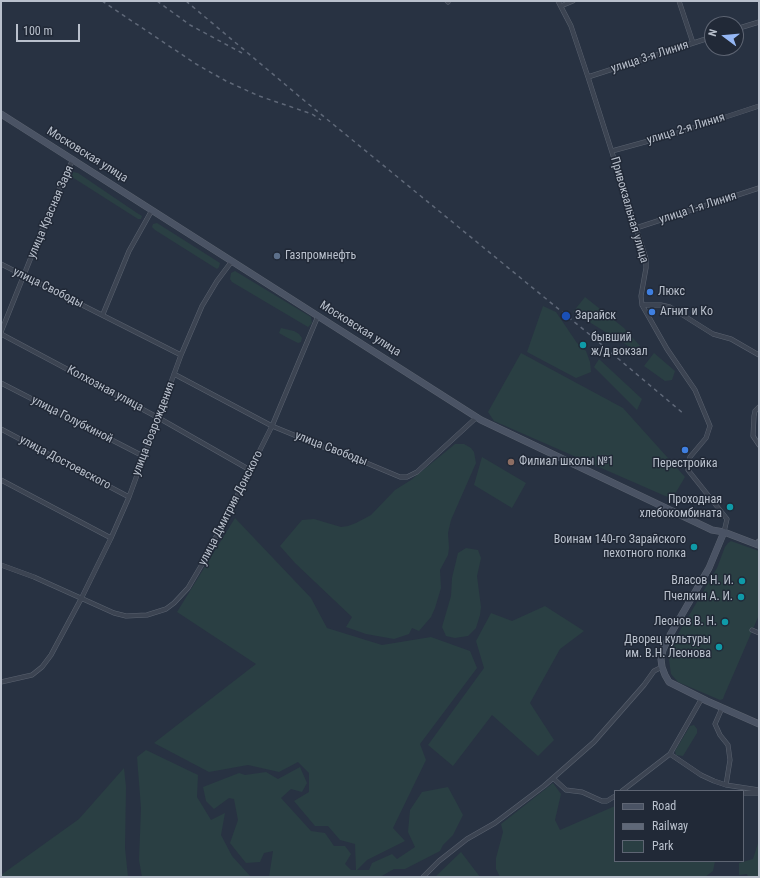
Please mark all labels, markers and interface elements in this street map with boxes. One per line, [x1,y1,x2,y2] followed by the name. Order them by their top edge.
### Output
[18,16,82,42] scale bar
[704,16,744,56] north arrow
[23,24,53,38] text: 100 m
[706,28,720,38] text: N
[609,38,691,76] street label: улица 3-я Линия
[645,110,727,148] street label: улица 2-я Линия
[44,124,130,186] street label: Московская улица
[607,155,651,265] street label: Привокзальная улица
[25,163,77,261] street label: улица Красная Заря
[657,189,739,227] street label: улица 1-я Линия
[285,249,356,263] place label: Газпромнефть
[272,251,282,261] marker: Газпромнефть
[10,265,86,311] street label: улица Свободы
[658,285,685,299] place label: Люкс
[645,287,655,297] marker: Люкс
[317,298,403,360] street label: Московская улица
[660,305,713,319] place label: Агнит и Ко
[647,307,657,317] marker: Агнит и Ко
[575,309,616,323] place label: Зарайск
[560,310,572,322] marker: Зарайск
[591,331,648,359] place label: бывший ж/д вокзал
[578,340,588,350] marker: бывший ж/д вокзал
[64,363,146,415] street label: Колхозная улица
[129,380,179,478] street label: улица Возрождения
[29,393,115,447] street label: улица Голубкиной
[293,429,369,469] street label: улица Свободы
[17,433,113,493] street label: улица Достоевского
[680,445,690,455] marker: Перестройка
[196,448,266,568] street label: улица Дмитрия Донского
[519,455,614,469] place label: Филиал школы №1
[506,457,516,467] marker: Филиал школы №1
[653,457,717,471] place label: Перестройка
[639,493,722,521] place label: Проходная хлебокомбината
[725,502,735,512] marker: Проходная хлебокомбината
[554,533,686,561] place label: Воинам 140-го Зарайского пехотного полка
[689,542,699,552] marker: Воинам 140-го Зарайского пехотного полка
[671,574,734,588] place label: Власов Н. И.
[737,576,747,586] marker: Власов Н. И.
[664,590,733,604] place label: Пчелкин А. И.
[736,592,746,602] marker: Пчелкин А. И.
[654,615,717,629] place label: Леонов В. Н.
[720,617,730,627] marker: Леонов В. Н.
[624,633,711,661] place label: Дворец культуры им. В.Н. Леонова
[714,642,724,652] marker: Дворец культуры им. В.Н. Леонова
[614,790,744,862] legend
[652,799,676,813] text: Road
[652,819,688,833] text: Railway
[652,839,673,853] text: Park

